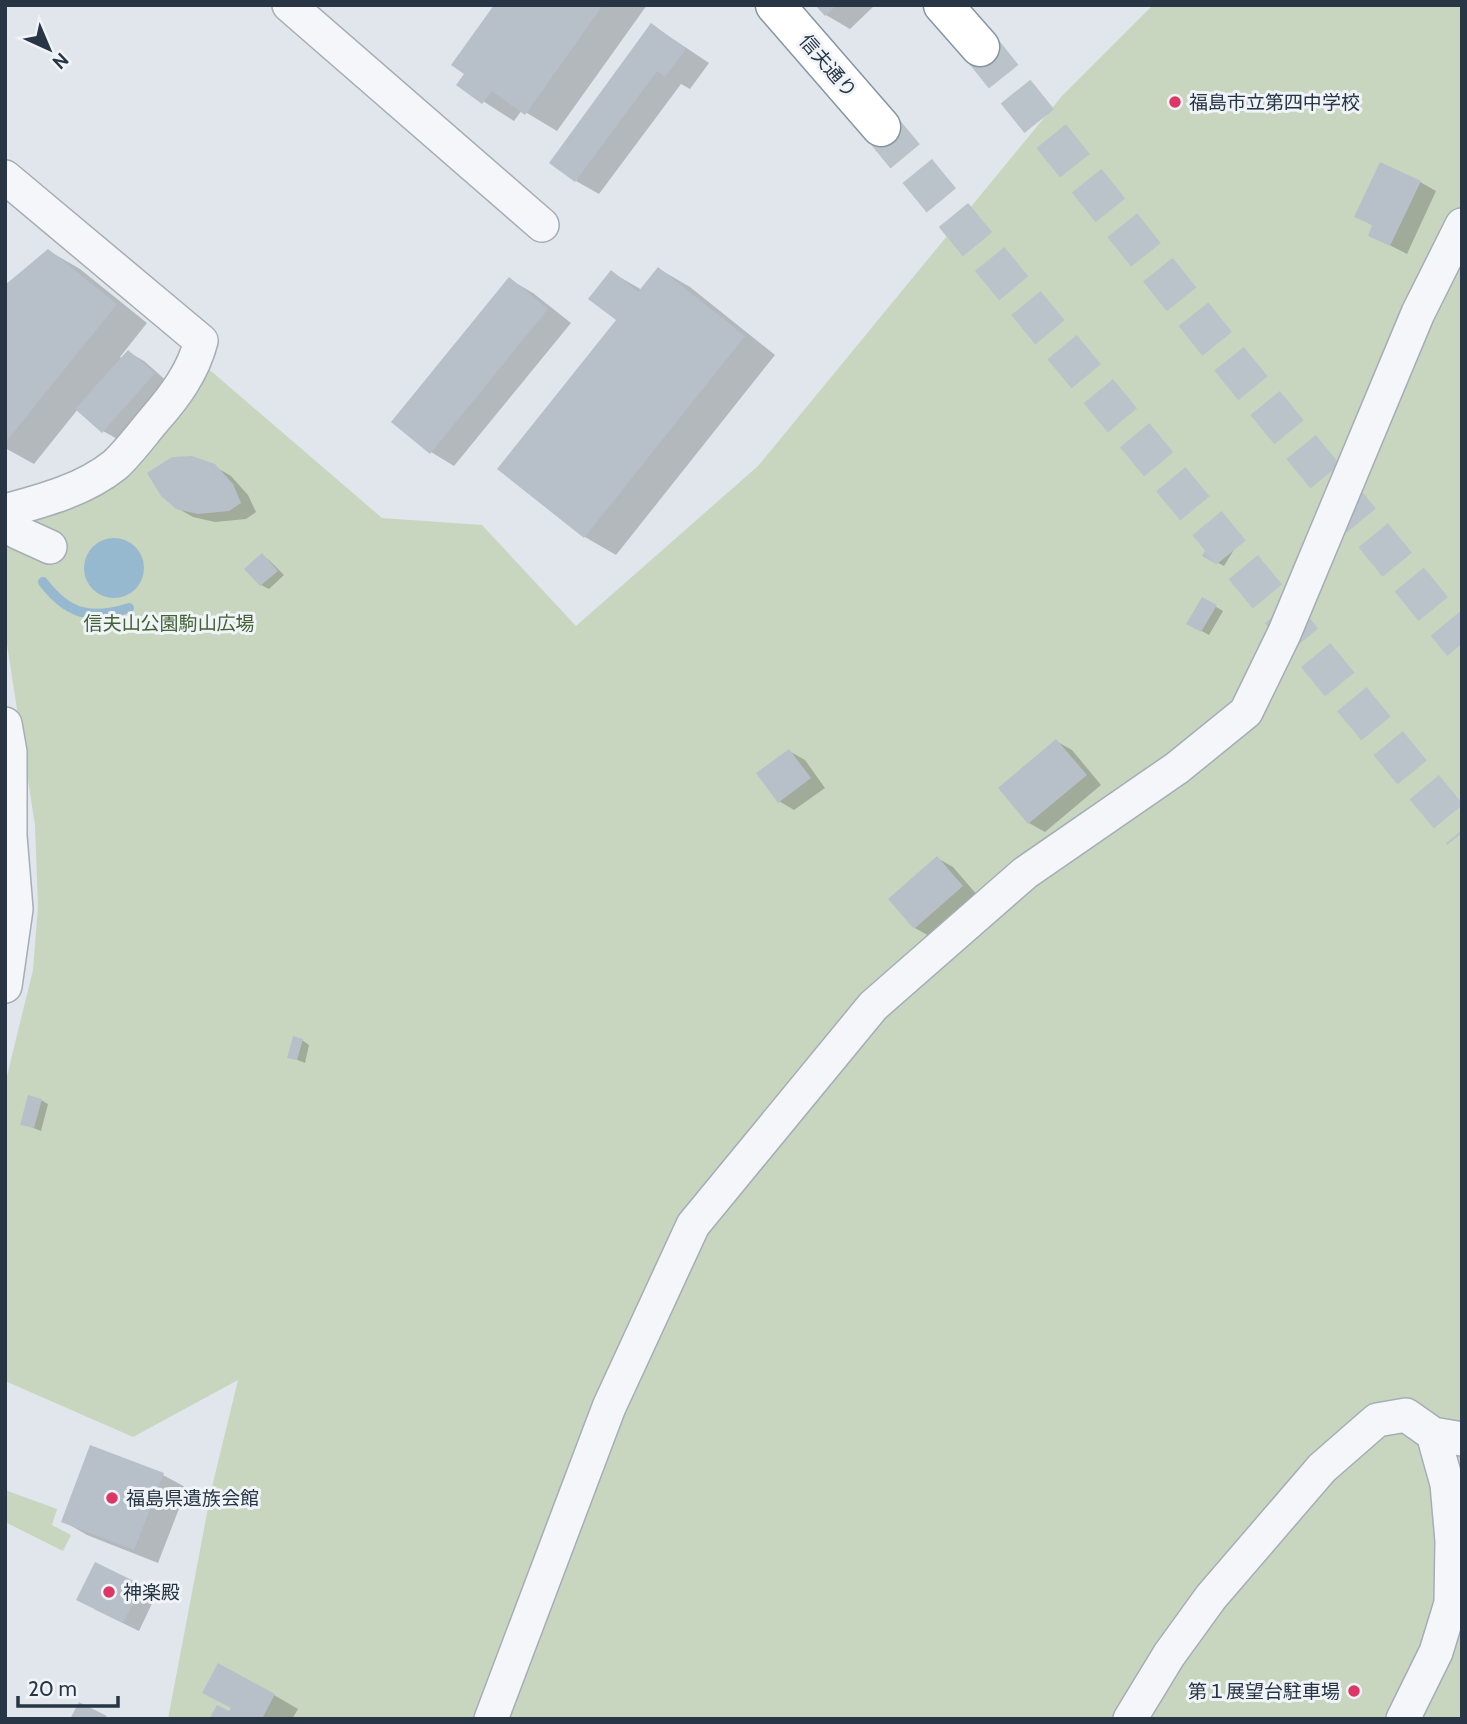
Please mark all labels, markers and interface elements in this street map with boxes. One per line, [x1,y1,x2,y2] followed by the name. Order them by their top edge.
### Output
[14,14,84,84] north arrow
[794,30,862,102] street label: 信夫通り
[48,48,73,74] text: N
[1189,91,1360,114] place label: 福島市立第四中学校
[1167,94,1183,110] marker: 福島市立第四中学校
[83,612,255,635] park label: 信夫山公園駒山広場
[126,1487,259,1510] place label: 福島県遺族会館
[104,1490,120,1506] marker: 福島県遺族会館
[123,1581,180,1604] place label: 神楽殿
[101,1584,117,1600] marker: 神楽殿
[18,1664,117,1708] scale bar
[28,1676,77,1701] text: 20 m
[1188,1680,1340,1703] place label: 第１展望台駐車場
[1346,1683,1362,1699] marker: 第１展望台駐車場

